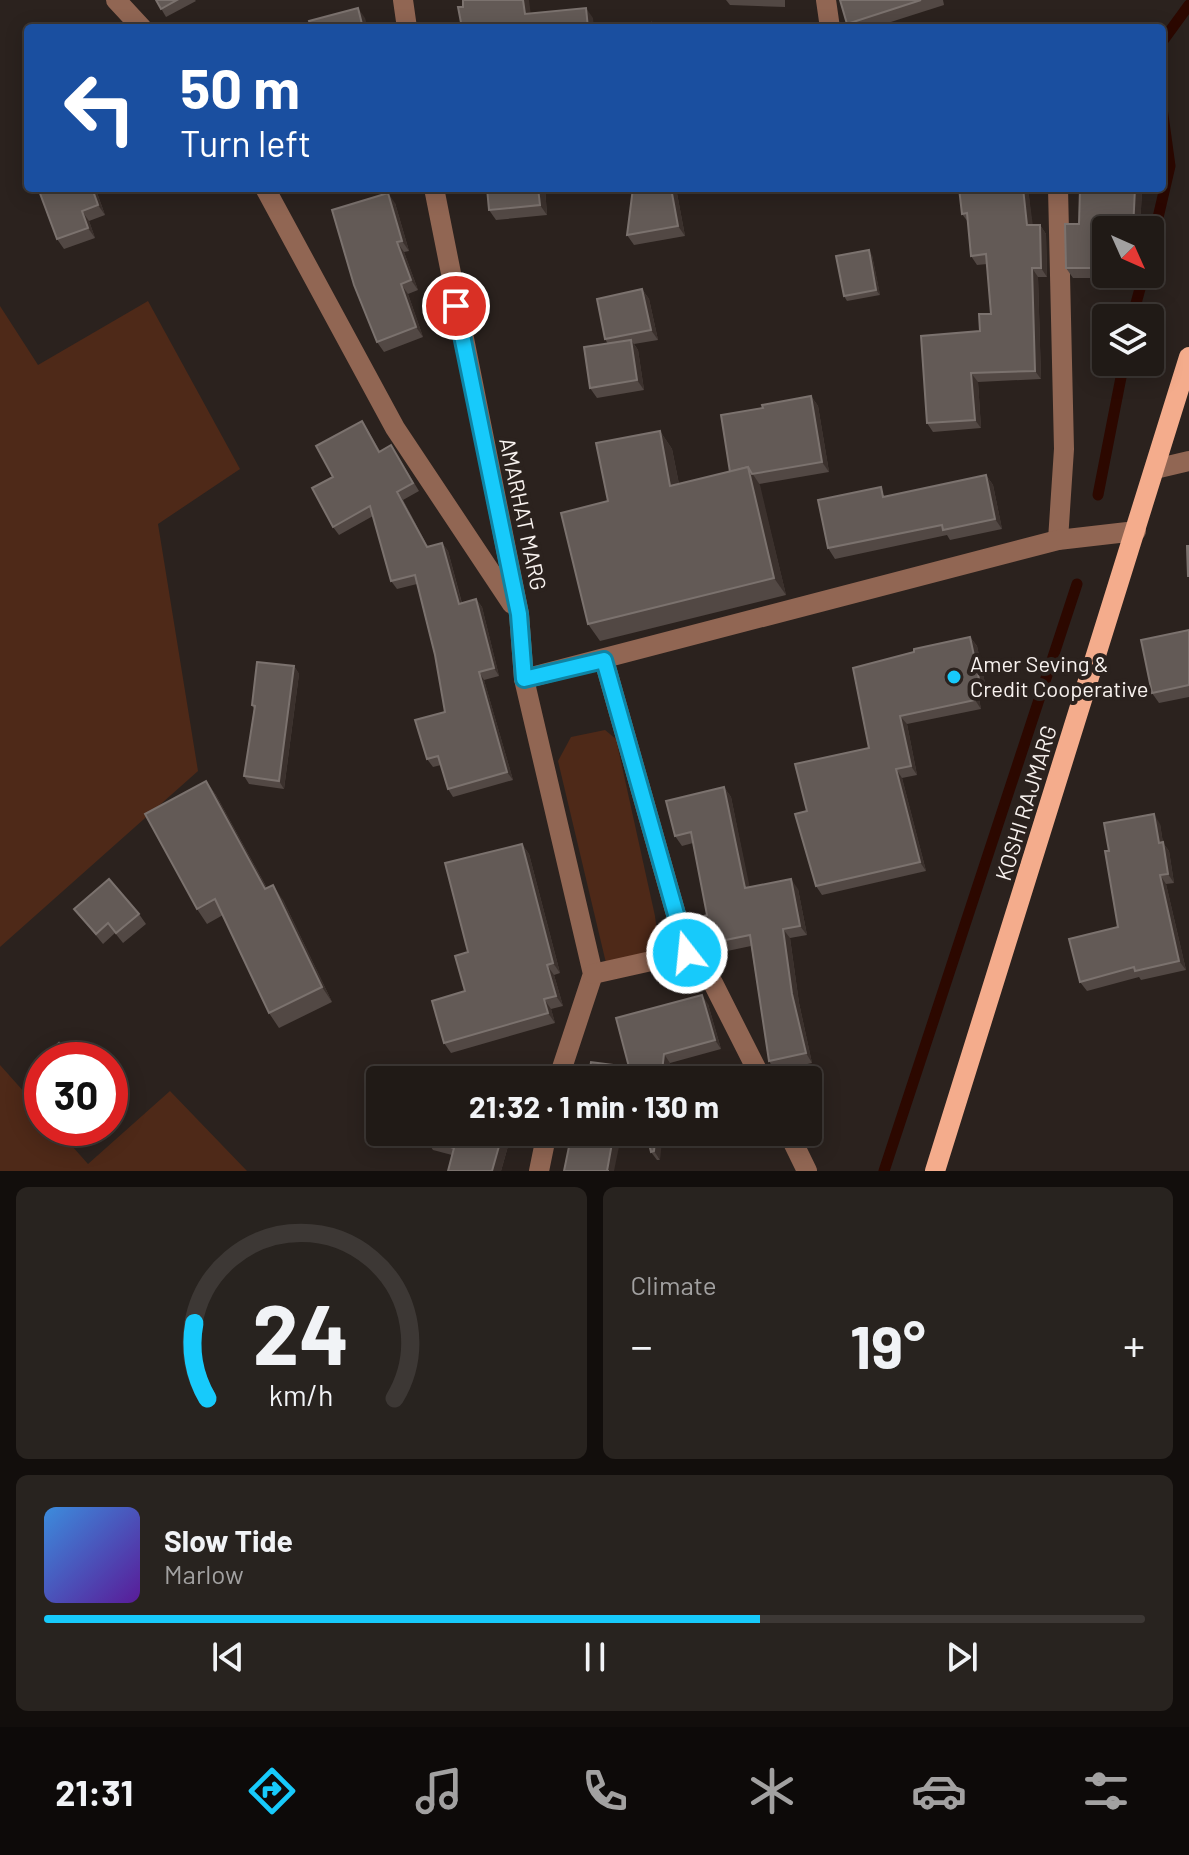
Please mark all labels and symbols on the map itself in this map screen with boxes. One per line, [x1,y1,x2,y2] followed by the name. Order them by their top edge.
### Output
[1092,216,1164,288] north arrow
[422,272,490,340] pin
[495,435,553,592] street label: AMARHAT MARG
[970,650,1149,701] place label: Amer Seving & Credit Cooperative
[945,668,963,686] marker: Amer Seving & Credit Cooperative
[989,722,1061,883] street label: KOSHI RAJMARG
[645,911,729,995] position arrow
[24,1042,128,1146] speed limit sign: 30

